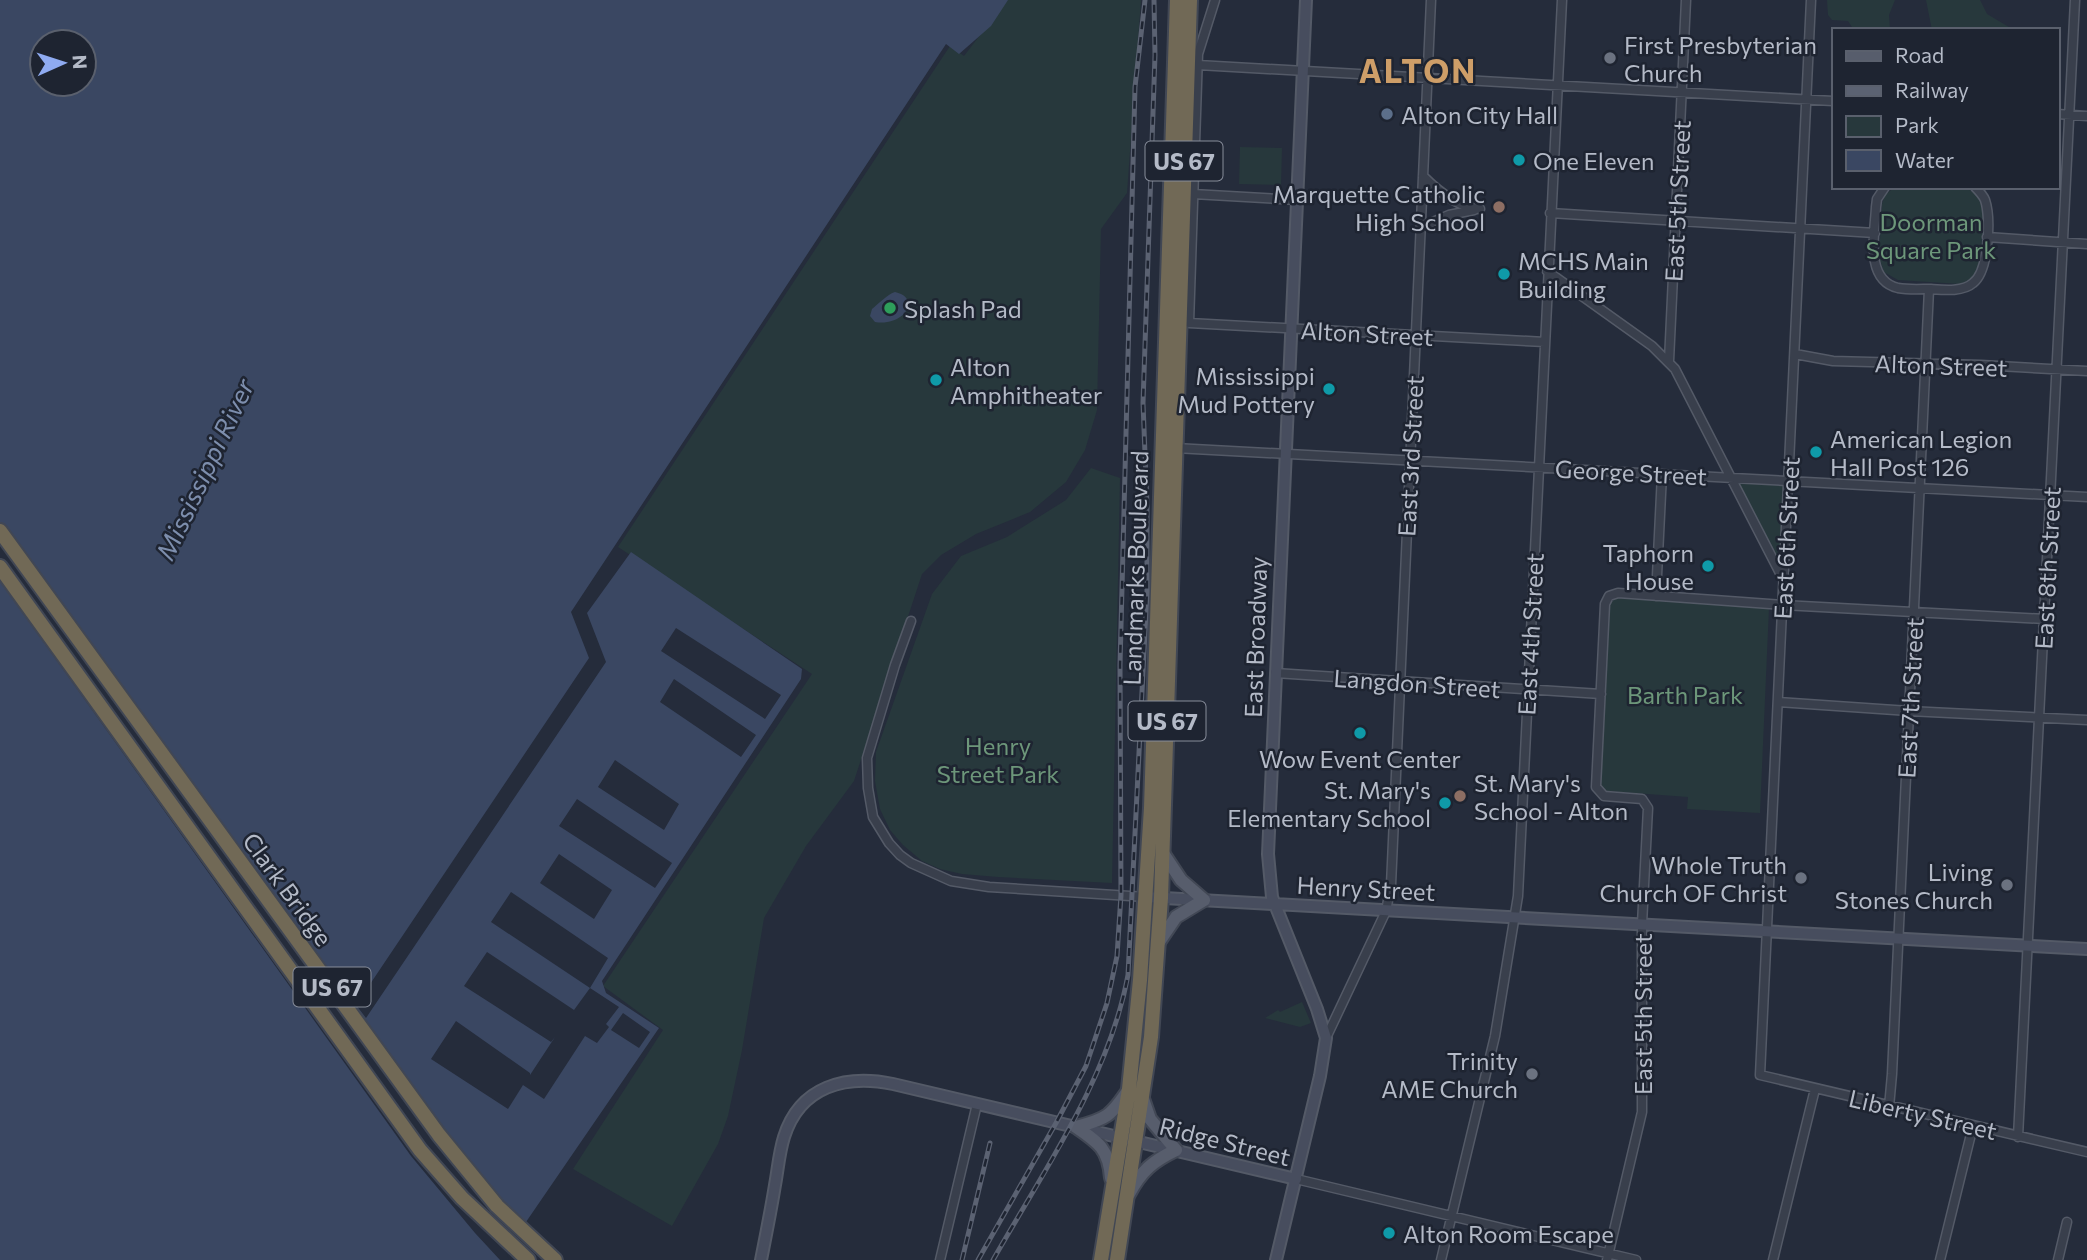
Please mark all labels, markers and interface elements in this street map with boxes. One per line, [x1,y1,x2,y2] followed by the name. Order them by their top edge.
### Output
[28,28,98,98] north arrow
[1832,28,2059,189] legend
[1624,30,1817,87] place label: First Presbyterian Church
[1895,42,1944,67] text: Road
[1359,50,1477,90] district label: ALTON
[1602,50,1618,66] marker: First Presbyterian Church
[69,54,92,70] text: N
[1895,77,1969,102] text: Railway
[1401,100,1558,129] place label: Alton City Hall
[1379,106,1395,122] marker: Alton City Hall
[1895,112,1939,137] text: Park
[1658,119,1696,283] street label: East 5th Street
[1146,142,1222,180] road number: US 67
[1533,146,1655,175] place label: One Eleven
[1895,147,1954,172] text: Water
[1511,152,1527,168] marker: One Eleven
[1273,179,1485,236] place label: Marquette Catholic High School
[1491,199,1507,215] marker: Marquette Catholic High School
[1866,207,1996,264] park label: Doorman Square Park
[1518,246,1649,303] place label: MCHS Main Building
[1496,266,1512,282] marker: MCHS Main Building
[904,294,1022,323] place label: Splash Pad
[882,300,898,316] marker: Splash Pad
[1300,315,1434,351] street label: Alton Street
[1874,348,2008,382] street label: Alton Street
[950,352,1103,409] place label: Alton Amphitheater
[1177,361,1315,418] place label: Mississippi Mud Pottery
[149,372,260,564] water label: Mississippi River
[928,372,944,388] marker: Alton Amphitheater
[1391,375,1429,537] street label: East 3rd Street
[1321,381,1337,397] marker: Mississippi Mud Pottery
[1830,424,2012,481] place label: American Legion Hall Post 126
[1808,444,1824,460] marker: American Legion Hall Post 126
[1116,450,1154,686] street label: Landmarks Boulevard
[1554,454,1708,490] street label: George Street
[1767,456,1805,620] street label: East 6th Street
[2028,486,2066,650] street label: East 8th Street
[1603,538,1694,595] place label: Taphorn House
[1511,552,1549,716] street label: East 4th Street
[1238,556,1272,718] street label: East Broadway
[1700,558,1716,574] marker: Taphorn House
[1891,617,1929,779] street label: East 7th Street
[1333,663,1502,703] street label: Langdon Street
[1627,680,1743,709] park label: Barth Park
[1128,702,1206,740] road number: US 67
[1352,725,1368,741] marker: Wow Event Center
[937,731,1059,788] park label: Henry Street Park
[1259,744,1461,773] place label: Wow Event Center
[1474,768,1628,825] place label: St. Mary's School - Alton
[1227,775,1431,832] place label: St. Mary's Elementary School
[1452,788,1468,804] marker: St. Mary's School - Alton
[1437,795,1453,811] marker: St. Mary's Elementary School
[237,827,339,951] street label: Clark Bridge
[1599,850,1787,907] place label: Whole Truth Church OF Christ
[1835,857,1993,914] place label: Living Stones Church
[1296,870,1436,906] street label: Henry Street
[1793,870,1809,886] marker: Whole Truth Church OF Christ
[1999,877,2015,893] marker: Living Stones Church
[1628,933,1657,1095] street label: East 5th Street
[294,968,370,1006] road number: US 67
[1381,1046,1518,1103] place label: Trinity AME Church
[1524,1066,1540,1082] marker: Trinity AME Church
[1846,1083,2000,1145] street label: Liberty Street
[1156,1111,1294,1171] street label: Ridge Street
[1403,1219,1614,1248] place label: Alton Room Escape
[1381,1225,1397,1241] marker: Alton Room Escape

